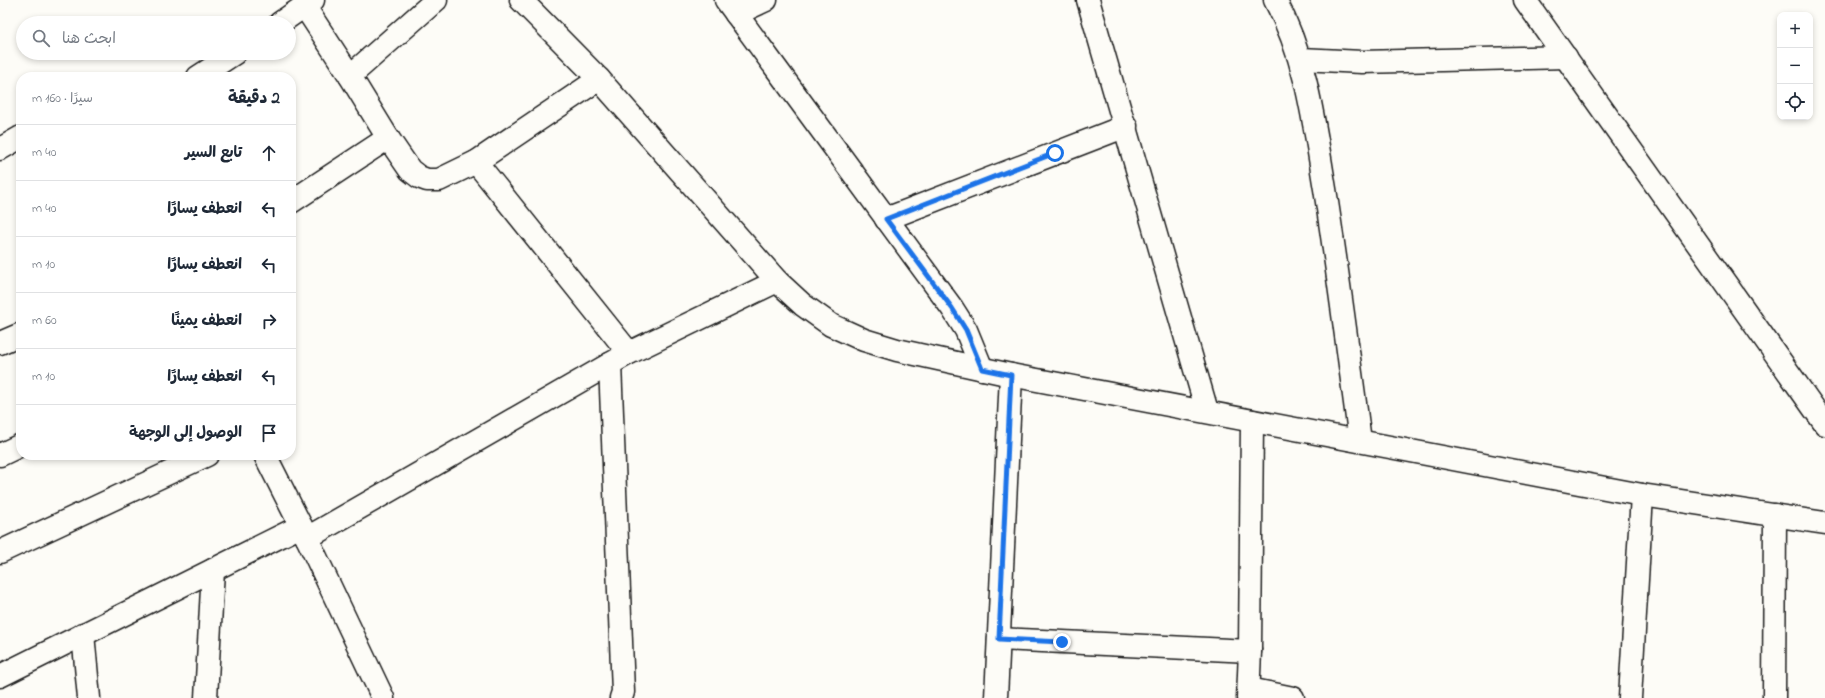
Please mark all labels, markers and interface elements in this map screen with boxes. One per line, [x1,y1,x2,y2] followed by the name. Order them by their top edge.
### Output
[1777,12,1813,120] map controls
[1777,12,1813,48] button: +
[16,16,296,60] search box
[30,27,52,49] icon: search
[62,28,116,50] text: ابحث هنا
[1777,48,1813,84] button: −
[1777,84,1813,120] button: locate
[228,86,280,111] text: 2 دقيقة
[32,89,93,108] text: سيرًا · 160 m
[185,142,242,164] text: تابع السير
[258,142,280,164] icon: ahead
[32,143,56,162] text: 40 m
[1046,144,1064,162] route start
[167,198,242,220] text: انعطف يسارًا
[258,198,280,220] icon: left
[32,199,56,218] text: 40 m
[167,254,242,276] text: انعطف يسارًا
[258,254,280,276] icon: left
[32,255,55,274] text: 10 m
[171,310,242,332] text: انعطف يمينًا
[258,310,280,332] icon: right
[32,311,57,330] text: 60 m
[167,366,242,388] text: انعطف يسارًا
[258,366,280,388] icon: left
[32,367,55,386] text: 10 m
[129,422,242,444] text: الوصول إلى الوجهة
[258,422,280,444] icon: arrive
[1053,633,1071,651] route end

